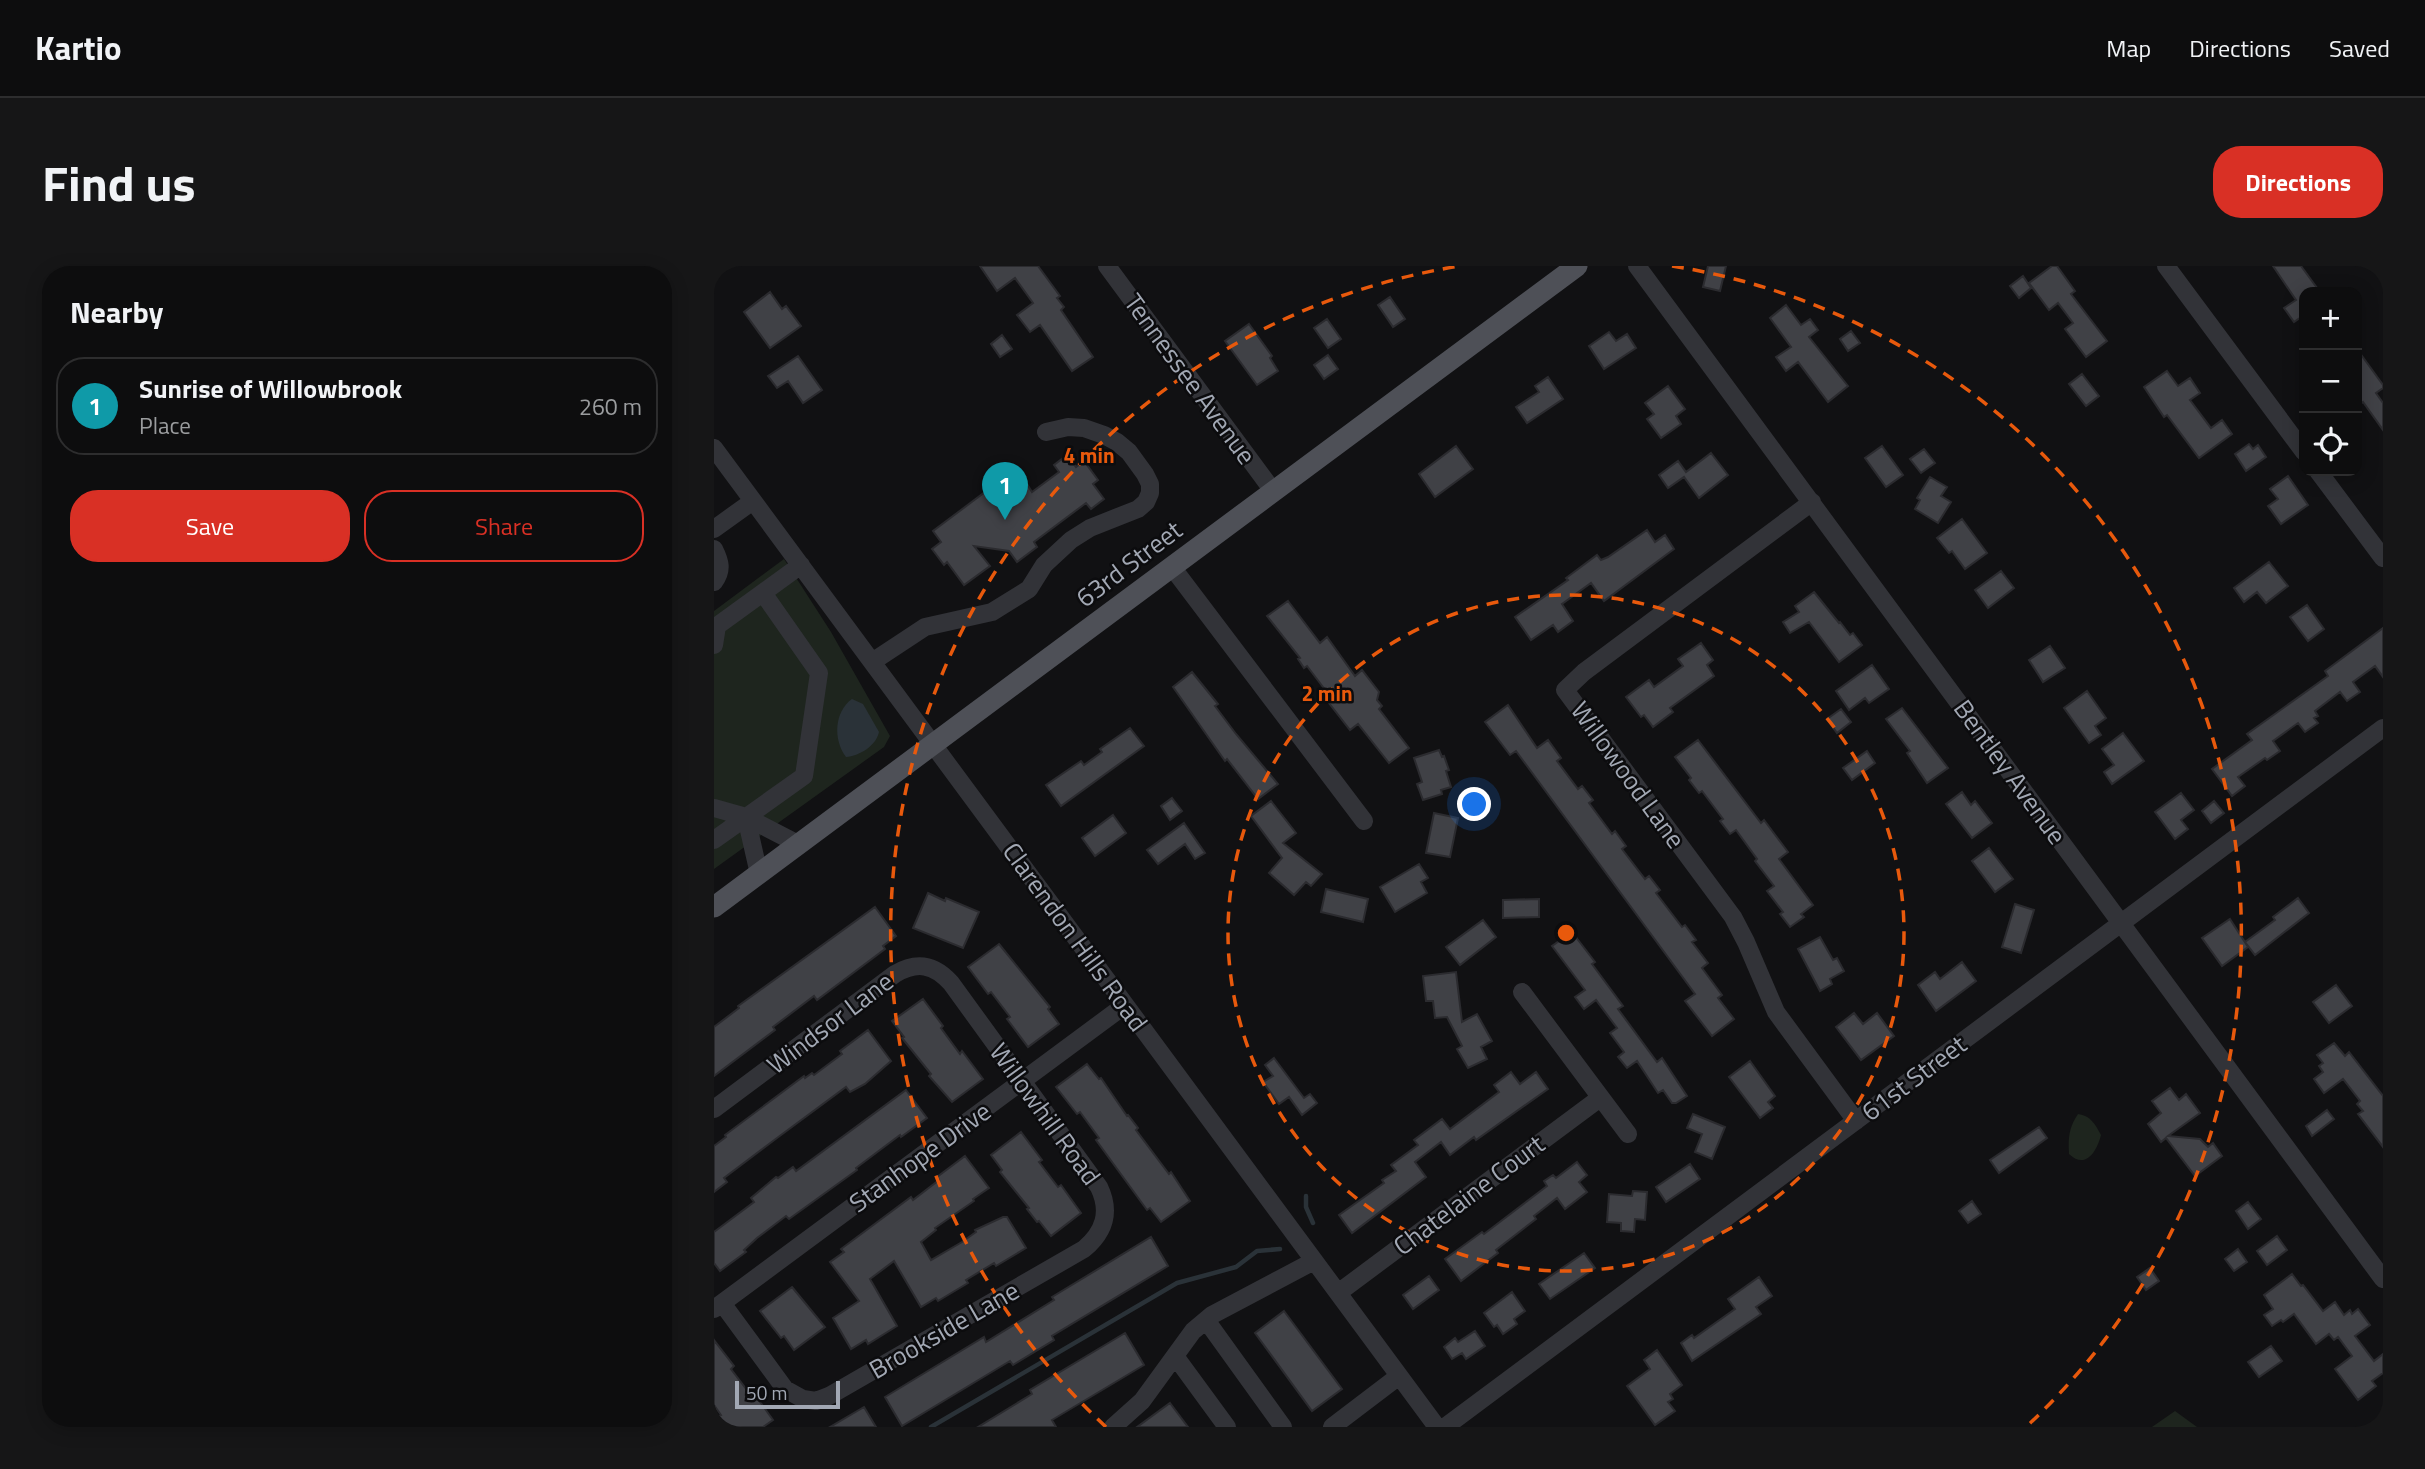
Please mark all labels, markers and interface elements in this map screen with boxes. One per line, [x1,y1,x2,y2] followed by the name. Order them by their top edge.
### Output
[35,23,122,73] text: Kartio
[2106,30,2151,66] text: Map
[2189,30,2291,66] text: Directions
[2329,30,2390,66] text: Saved
[42,145,196,220] text: Find us
[2213,146,2383,218] button: Directions
[1115,285,1266,472] street label: Tennessee Avenue
[2299,287,2362,476] map controls
[2299,287,2362,350] button: +
[70,289,163,335] text: Nearby
[2299,350,2362,413] button: −
[139,369,402,408] text: Sunrise of Willowbrook
[89,389,101,424] text: 1
[579,389,642,424] text: 260 m
[139,408,191,443] text: Place
[2299,413,2362,476] button: locate
[1063,439,1115,471] text: 4 min
[982,462,1028,520] pin: 1
[70,490,350,562] button: Save
[364,490,644,562] button: Share
[1067,511,1190,617] street label: 63rd Street
[1301,677,1353,709] text: 2 min
[1944,691,2076,852] street label: Bentley Avenue
[1562,693,1695,856] street label: Willowood Lane
[1457,787,1491,821] your location
[993,834,1157,1039] street label: Clarendon Hills Road
[1554,921,1578,945] centre of rings
[758,962,901,1083] street label: Windsor Lane
[1853,1025,1975,1130] street label: 61st Street
[980,1034,1111,1193] street label: Willowhill Road
[841,1092,999,1221] street label: Stanhope Drive
[1385,1125,1552,1264] street label: Chatelaine Court
[861,1271,1026,1388] street label: Brookside Lane
[735,1378,840,1410] scale bar
[746,1378,787,1407] text: 50 m

